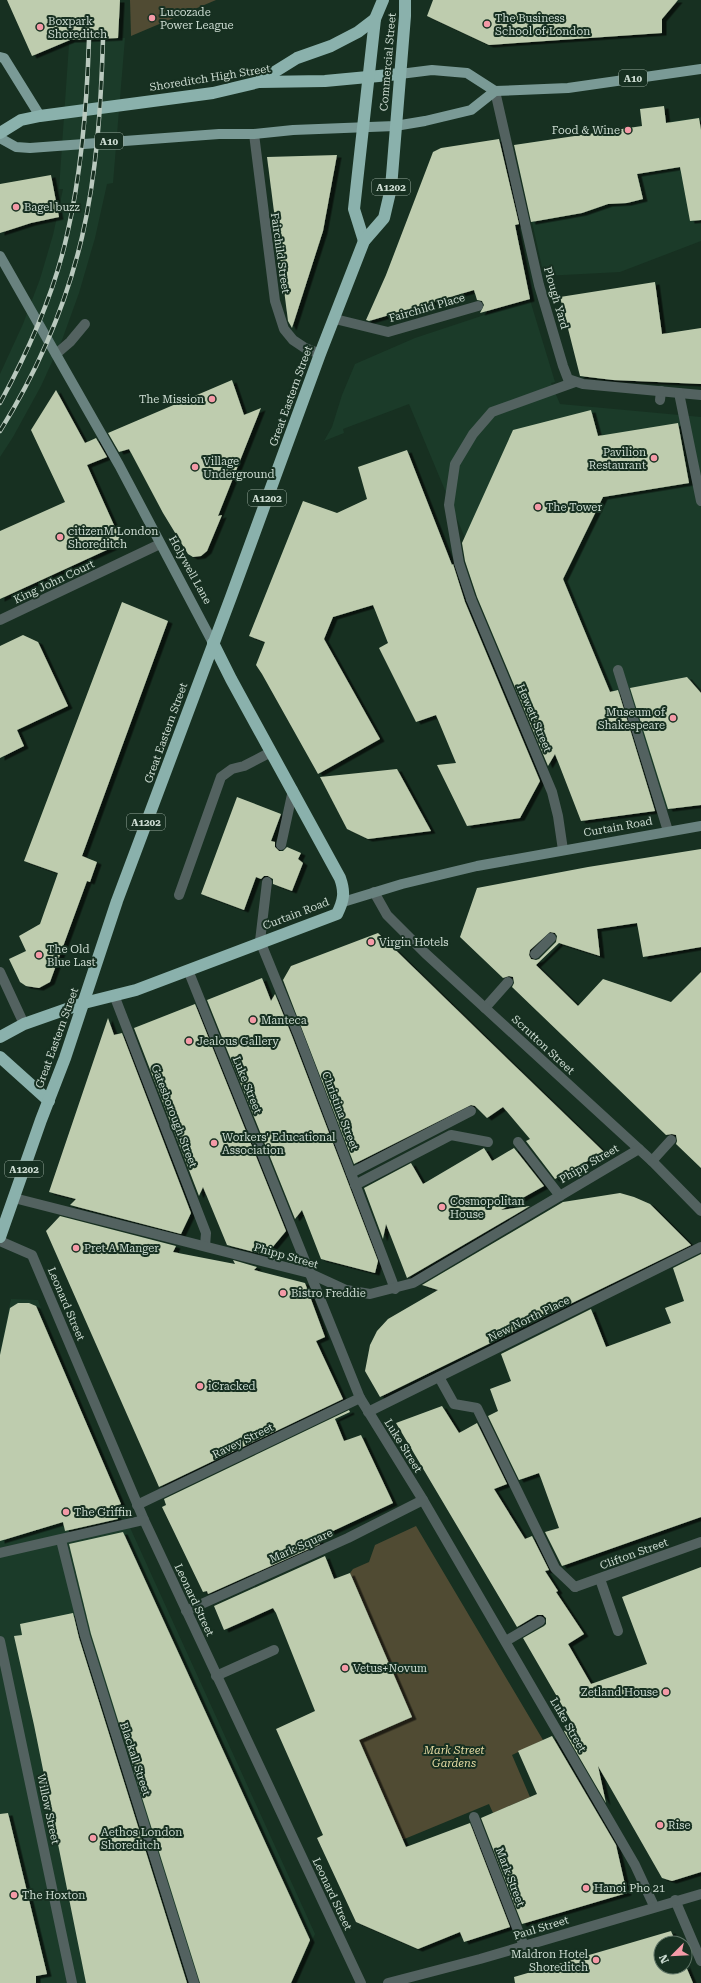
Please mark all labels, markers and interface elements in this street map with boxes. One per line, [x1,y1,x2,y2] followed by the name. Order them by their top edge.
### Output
[160,6,234,32] place label: Lucozade Power League
[377,12,399,112] street label: Commercial Street
[495,12,590,38] place label: The Business School of London
[147,13,157,23] marker: Lucozade Power League
[48,15,107,41] place label: Boxpark Shoreditch
[482,19,492,29] marker: The Business School of London
[35,22,45,32] marker: Boxpark Shoreditch
[149,62,271,94] street label: Shoreditch High Street
[619,70,647,86] road number: A10
[552,124,620,137] place label: Food & Wine
[623,125,633,135] marker: Food & Wine
[95,133,123,149] road number: A10
[372,179,410,195] road number: A1202
[24,201,80,214] place label: Bagel buzz
[11,202,21,212] marker: Bagel buzz
[268,212,292,294] street label: Fairchild Street
[541,265,571,331] street label: Plough Yard
[388,291,466,325] street label: Fairchild Place
[267,344,315,448] street label: Great Eastern Street
[139,393,204,406] place label: The Mission
[207,394,217,404] marker: The Mission
[589,446,646,472] place label: Pavilion Restaurant
[649,453,659,463] marker: Pavilion Restaurant
[203,455,275,481] place label: Village Underground
[190,462,200,472] marker: Village Underground
[248,490,286,506] road number: A1202
[546,501,602,514] place label: The Tower
[533,502,543,512] marker: The Tower
[68,525,158,551] place label: citizenM London Shoreditch
[55,532,65,542] marker: citizenM London Shoreditch
[166,533,214,607] street label: Holywell Lane
[11,558,97,606] street label: King John Court
[142,681,190,785] street label: Great Eastern Street
[514,682,554,754] street label: Hewett Street
[598,706,666,732] place label: Museum of Shakespeare
[668,713,678,723] marker: Museum of Shakespeare
[127,814,165,830] road number: A1202
[582,815,654,839] street label: Curtain Road
[261,895,331,933] street label: Curtain Road
[379,936,449,949] place label: Virgin Hotels
[366,937,376,947] marker: Virgin Hotels
[47,943,96,969] place label: The Old Blue Last
[34,950,44,960] marker: The Old Blue Last
[33,986,81,1090] street label: Great Eastern Street
[509,1013,577,1077] street label: Scrutton Street
[261,1014,307,1027] place label: Manteca
[248,1015,258,1025] marker: Manteca
[197,1035,279,1048] place label: Jealous Gallery
[184,1036,194,1046] marker: Jealous Gallery
[230,1054,264,1116] street label: Luke Street
[148,1063,200,1169] street label: Gatesborough Street
[319,1070,361,1152] street label: Christina Street
[222,1131,336,1157] place label: Workers' Educational Association
[209,1138,219,1148] marker: Workers' Educational Association
[557,1142,621,1186] street label: Phipp Street
[5,1161,43,1177] road number: A1202
[450,1195,525,1221] place label: Cosmopolitan House
[437,1202,447,1212] marker: Cosmopolitan House
[252,1241,320,1271] street label: Phipp Street
[84,1242,159,1255] place label: Pret A Manger
[71,1243,81,1253] marker: Pret A Manger
[45,1265,87,1343] street label: Leonard Street
[291,1287,366,1300] place label: Bistro Freddie
[278,1288,288,1298] marker: Bistro Freddie
[486,1294,572,1344] street label: New North Place
[208,1380,256,1393] place label: iCracked
[195,1381,205,1391] marker: iCracked
[381,1417,425,1475] street label: Luke Street
[210,1421,276,1461] street label: Ravey Street
[74,1506,132,1519] place label: The Griffin
[61,1507,71,1517] marker: The Griffin
[267,1526,335,1566] street label: Mark Square
[598,1536,670,1572] street label: Clifton Street
[172,1562,216,1638] street label: Leonard Street
[353,1662,427,1675] place label: Vetus+Novum
[340,1663,350,1673] marker: Vetus+Novum
[581,1686,658,1699] place label: Zetland House
[661,1687,671,1697] marker: Zetland House
[547,1695,589,1755] street label: Luke Street
[117,1721,153,1797] street label: Blackall Street
[423,1744,485,1770] park label: Mark Street Gardens
[34,1773,62,1845] street label: Willow Street
[668,1819,690,1832] place label: Rise
[655,1820,665,1830] marker: Rise
[101,1826,182,1852] place label: Aethos London Shoreditch
[88,1833,98,1843] marker: Aethos London Shoreditch
[493,1846,527,1908] street label: Mark Street
[310,1856,354,1932] street label: Leonard Street
[594,1882,665,1895] place label: Hanoi Pho 21
[581,1883,591,1893] marker: Hanoi Pho 21
[22,1889,85,1902] place label: The Hoxton
[9,1890,19,1900] marker: The Hoxton
[512,1913,570,1943] street label: Paul Street
[653,1935,693,1975] north arrow
[511,1948,589,1974] place label: Maldron Hotel Shoreditch
[656,1952,672,1965] text: N
[591,1955,601,1965] marker: Maldron Hotel Shoreditch

